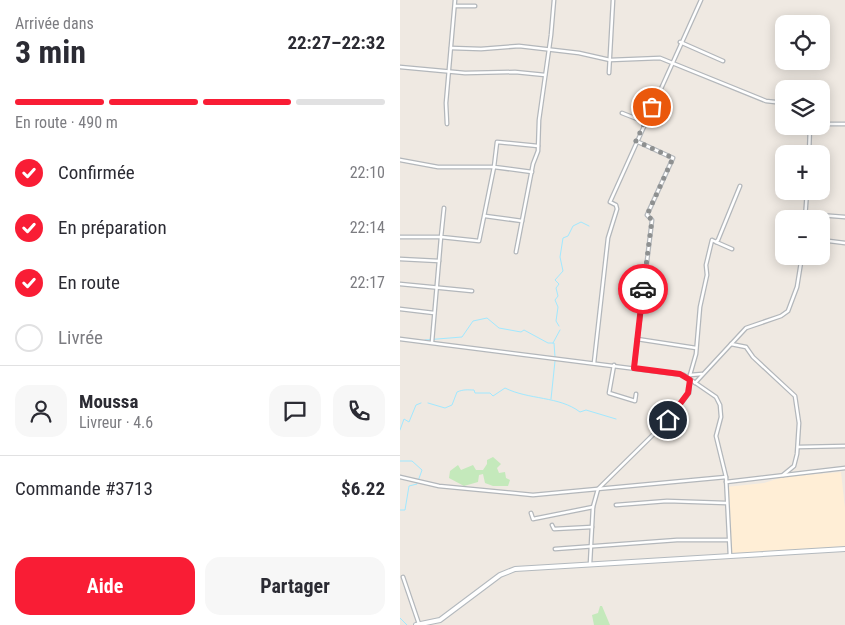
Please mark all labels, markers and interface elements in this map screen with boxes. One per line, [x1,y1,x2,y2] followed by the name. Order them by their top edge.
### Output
[15,14,94,33] text: Arrivée dans
[775,15,830,265] map controls
[775,15,830,70] button: locate
[287,31,385,54] text: 22:27–22:32
[15,33,86,71] text: 3 min
[775,80,830,135] button: layers
[631,86,673,128] pin
[638,93,666,121] icon: bag
[15,113,118,132] text: En route · 490 m
[775,145,830,200] button: +
[15,159,43,187] icon: check
[58,161,135,184] text: Confirmée
[350,163,385,182] text: 22:10
[775,210,830,265] button: −
[15,214,43,242] icon: check
[58,216,167,239] text: En préparation
[350,218,385,237] text: 22:14
[618,264,668,314] courier
[15,269,43,297] icon: check
[58,271,120,294] text: En route
[350,273,385,292] text: 22:17
[629,275,657,303] icon: car
[58,326,103,349] text: Livrée
[15,385,67,437] button: person
[269,385,321,437] button: chat
[333,385,385,437] button: phone
[79,390,138,413] text: Moussa
[647,399,689,441] pin
[654,406,682,434] icon: home
[79,413,153,432] text: Livreur · 4.6
[15,477,153,500] text: Commande #3713
[341,477,385,500] text: $6.22
[15,557,195,615] button: Aide
[205,557,385,615] button: Partager

